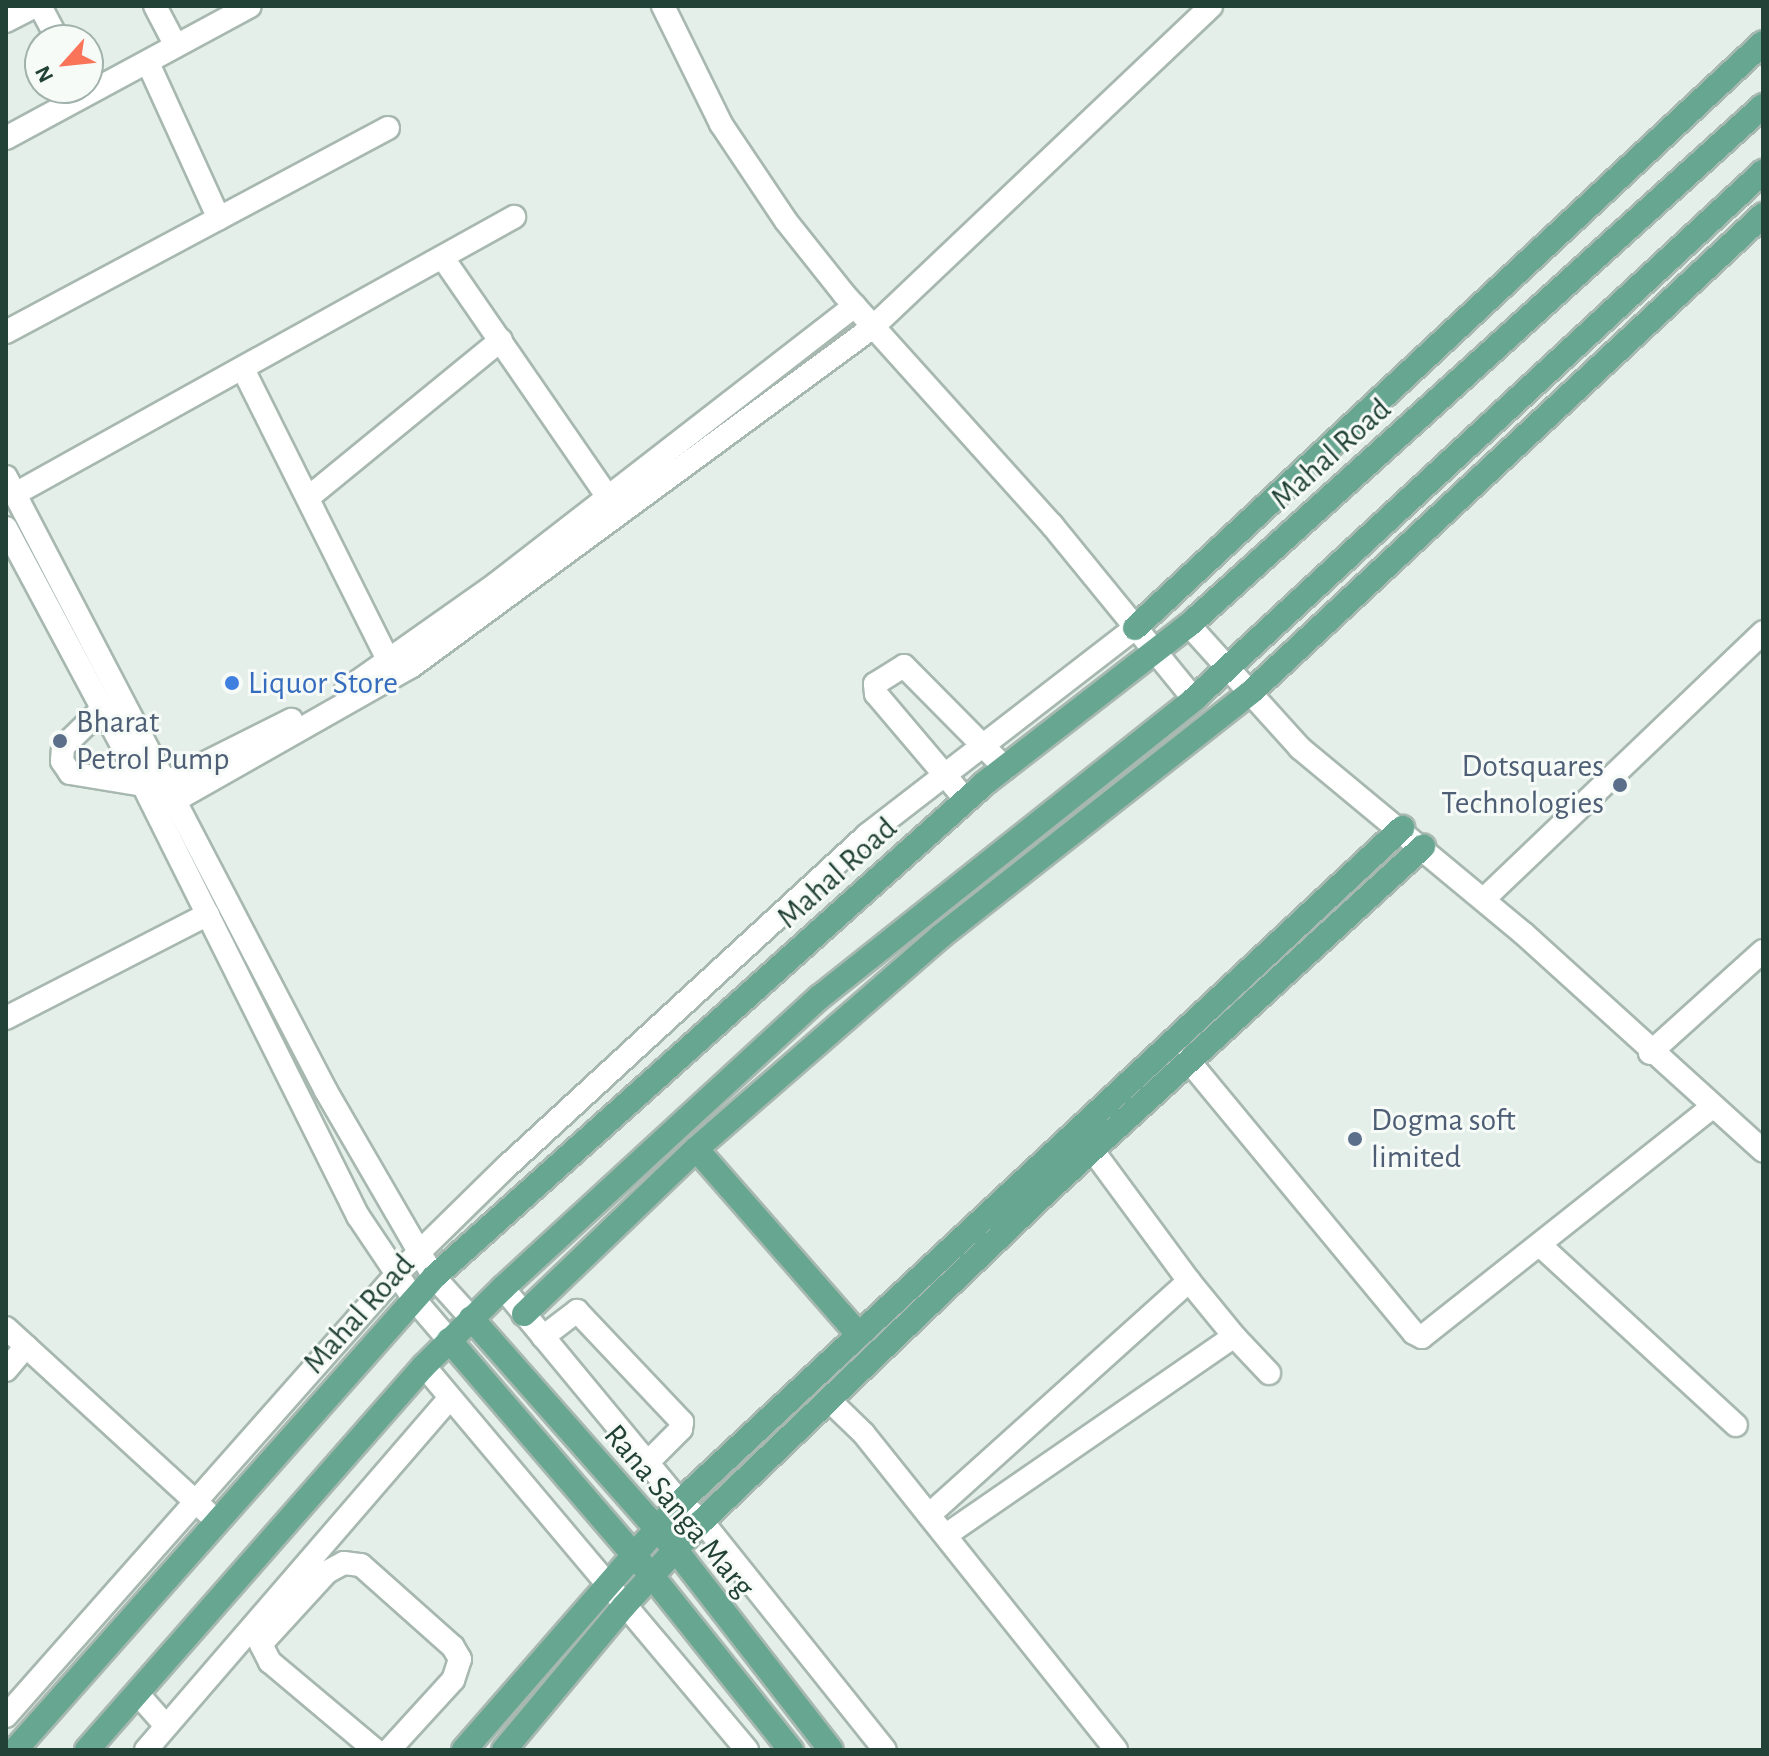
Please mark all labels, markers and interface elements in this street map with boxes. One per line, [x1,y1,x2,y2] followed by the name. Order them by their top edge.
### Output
[24,24,104,104] north arrow
[31,62,58,86] text: N
[1263,390,1399,518] street label: Mahal Road
[248,664,398,702] place label: Liquor Store
[223,674,241,692] marker: Liquor Store
[76,704,230,779] place label: Bharat Petrol Pump
[51,732,69,750] marker: Bharat Petrol Pump
[1441,748,1604,823] place label: Dotsquares Technologies
[1611,776,1629,794] marker: Dotsquares Technologies
[769,809,905,937] street label: Mahal Road
[1371,1102,1516,1177] place label: Dogma soft limited
[1346,1130,1364,1148] marker: Dogma soft limited
[295,1246,423,1382] street label: Mahal Road
[595,1417,763,1605] street label: Rana Sanga Marg

